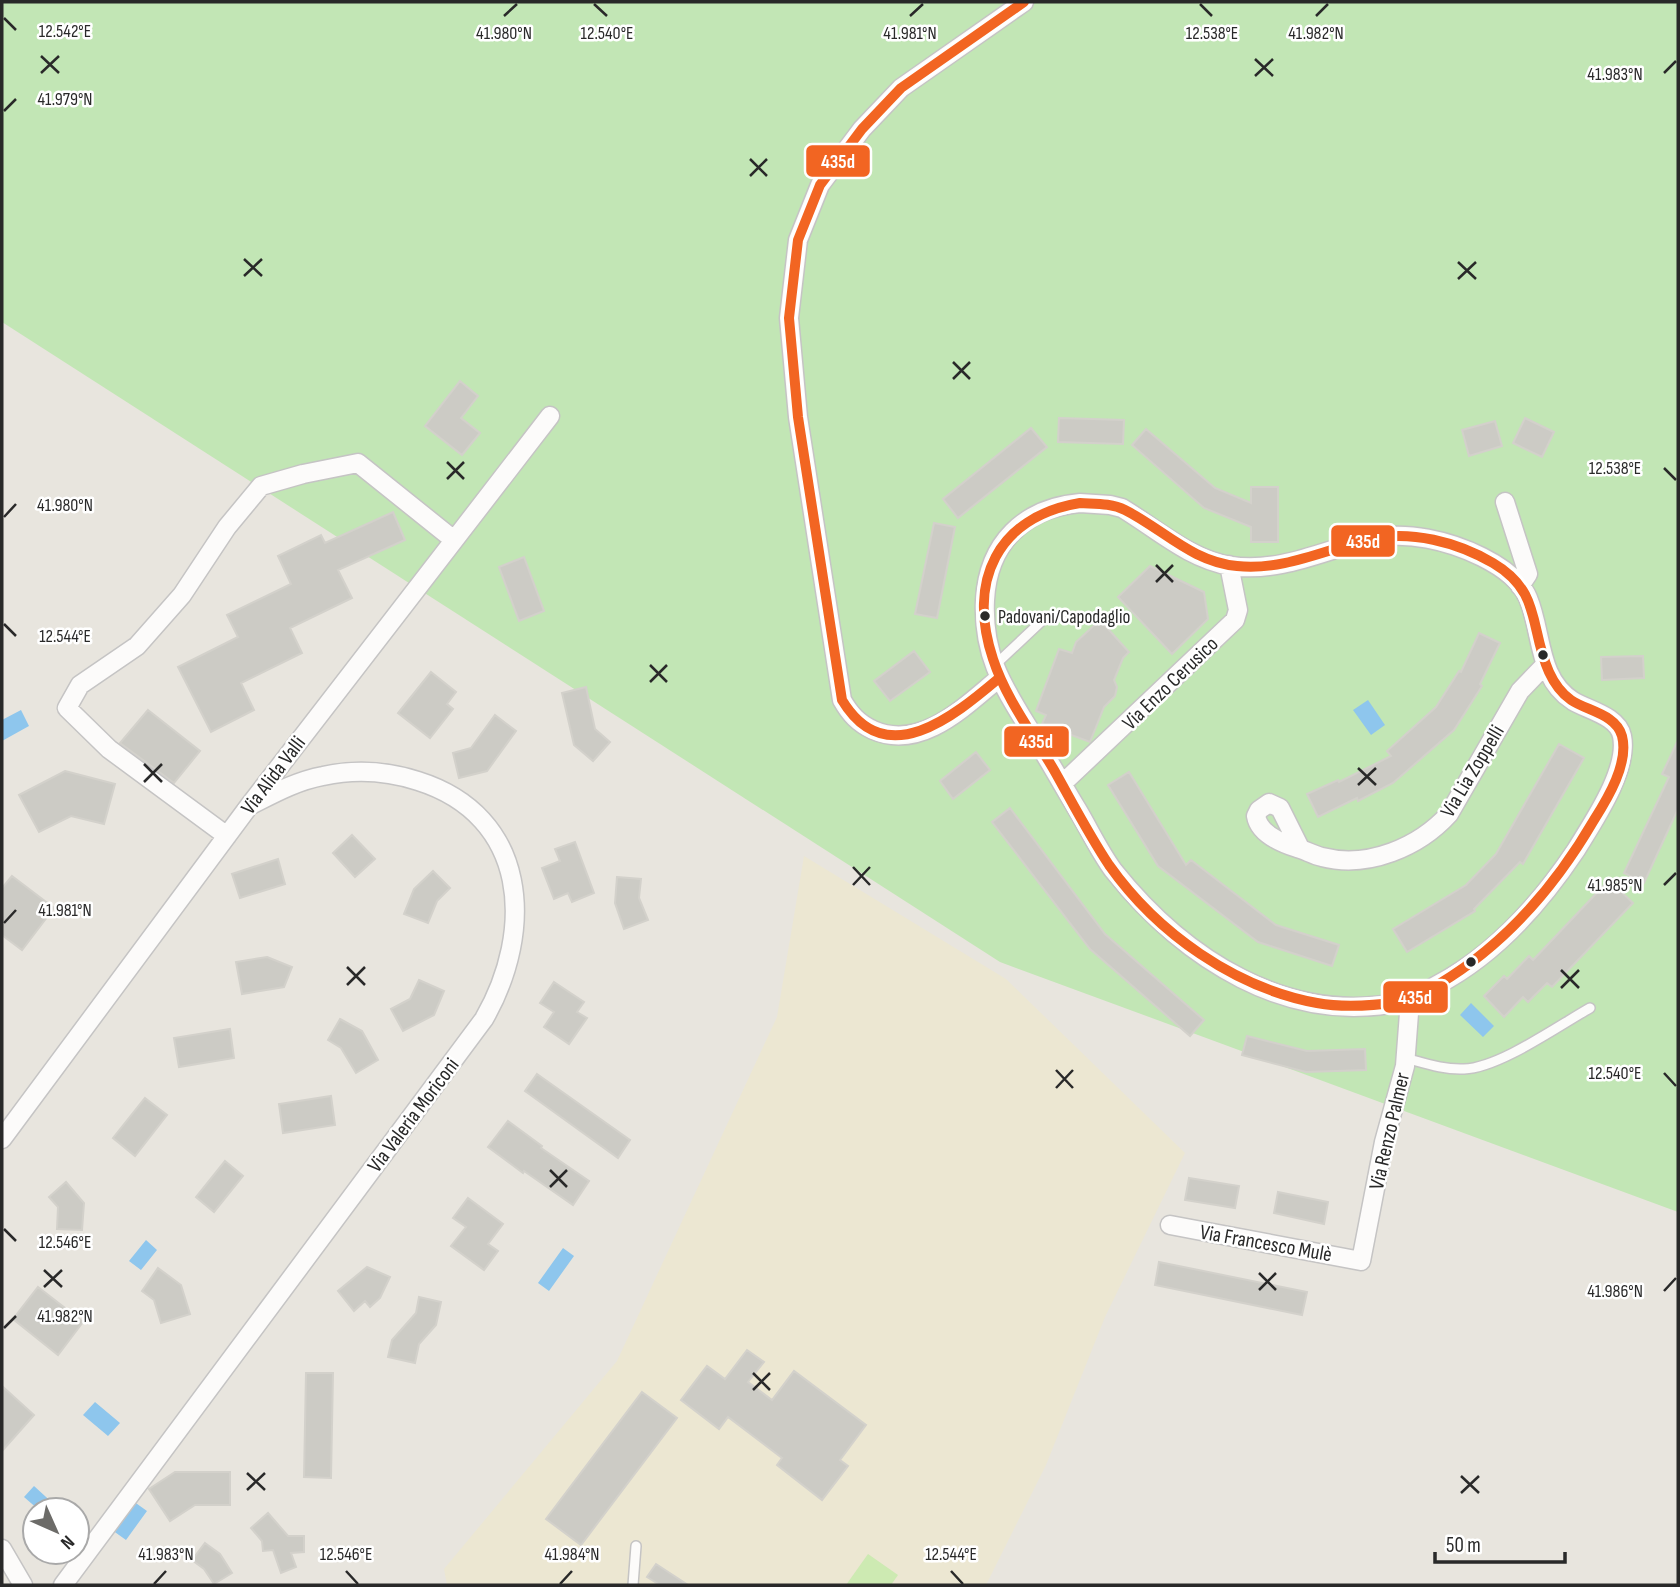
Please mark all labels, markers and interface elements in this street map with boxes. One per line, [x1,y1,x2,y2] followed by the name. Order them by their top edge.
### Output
[39,21,91,42] text: 12.542°E
[476,23,532,44] text: 41.980°N
[581,23,633,44] text: 12.540°E
[883,23,937,44] text: 41.981°N
[1186,23,1238,44] text: 12.538°E
[1288,23,1344,44] text: 41.982°N
[1587,64,1643,85] text: 41.983°N
[37,89,93,110] text: 41.979°N
[805,144,871,178] line badge: 435d
[821,151,855,174] text: 435d
[1589,458,1641,479] text: 12.538°E
[37,495,93,516] text: 41.980°N
[1330,524,1396,558] line badge: 435d
[1346,531,1380,554] text: 435d
[998,606,1130,629] place label: Padovani/Capodaglio
[978,609,992,623] marker: Padovani/Capodaglio
[39,626,91,647] text: 12.544°E
[1117,631,1223,735] street label: Via Enzo Cerusico
[1536,648,1550,662] unlabelled marker
[1435,721,1510,822] street label: Via Lia Zoppelli
[1003,725,1070,758] line badge: 435d
[236,731,311,819] street label: Via Alida Valli
[1019,731,1053,754] text: 435d
[1588,875,1643,896] text: 41.985°N
[38,900,92,921] text: 41.981°N
[1464,955,1478,969] unlabelled marker
[1382,980,1449,1014] line badge: 435d
[1398,987,1432,1010] text: 435d
[362,1053,464,1177] street label: Via Valeria Moriconi
[1589,1063,1641,1084] text: 12.540°E
[1364,1070,1415,1192] street label: Via Renzo Palmer
[1198,1220,1334,1267] street label: Via Francesco Mulè
[39,1232,91,1253] text: 12.546°E
[1587,1281,1643,1302] text: 41.986°N
[37,1306,93,1327] text: 41.982°N
[21,1496,91,1566] north arrow
[1435,1520,1564,1564] scale bar
[55,1530,79,1554] text: N
[1446,1533,1481,1558] text: 50 m
[138,1544,194,1565] text: 41.983°N
[320,1544,372,1565] text: 12.546°E
[545,1544,600,1565] text: 41.984°N
[925,1544,977,1565] text: 12.544°E

